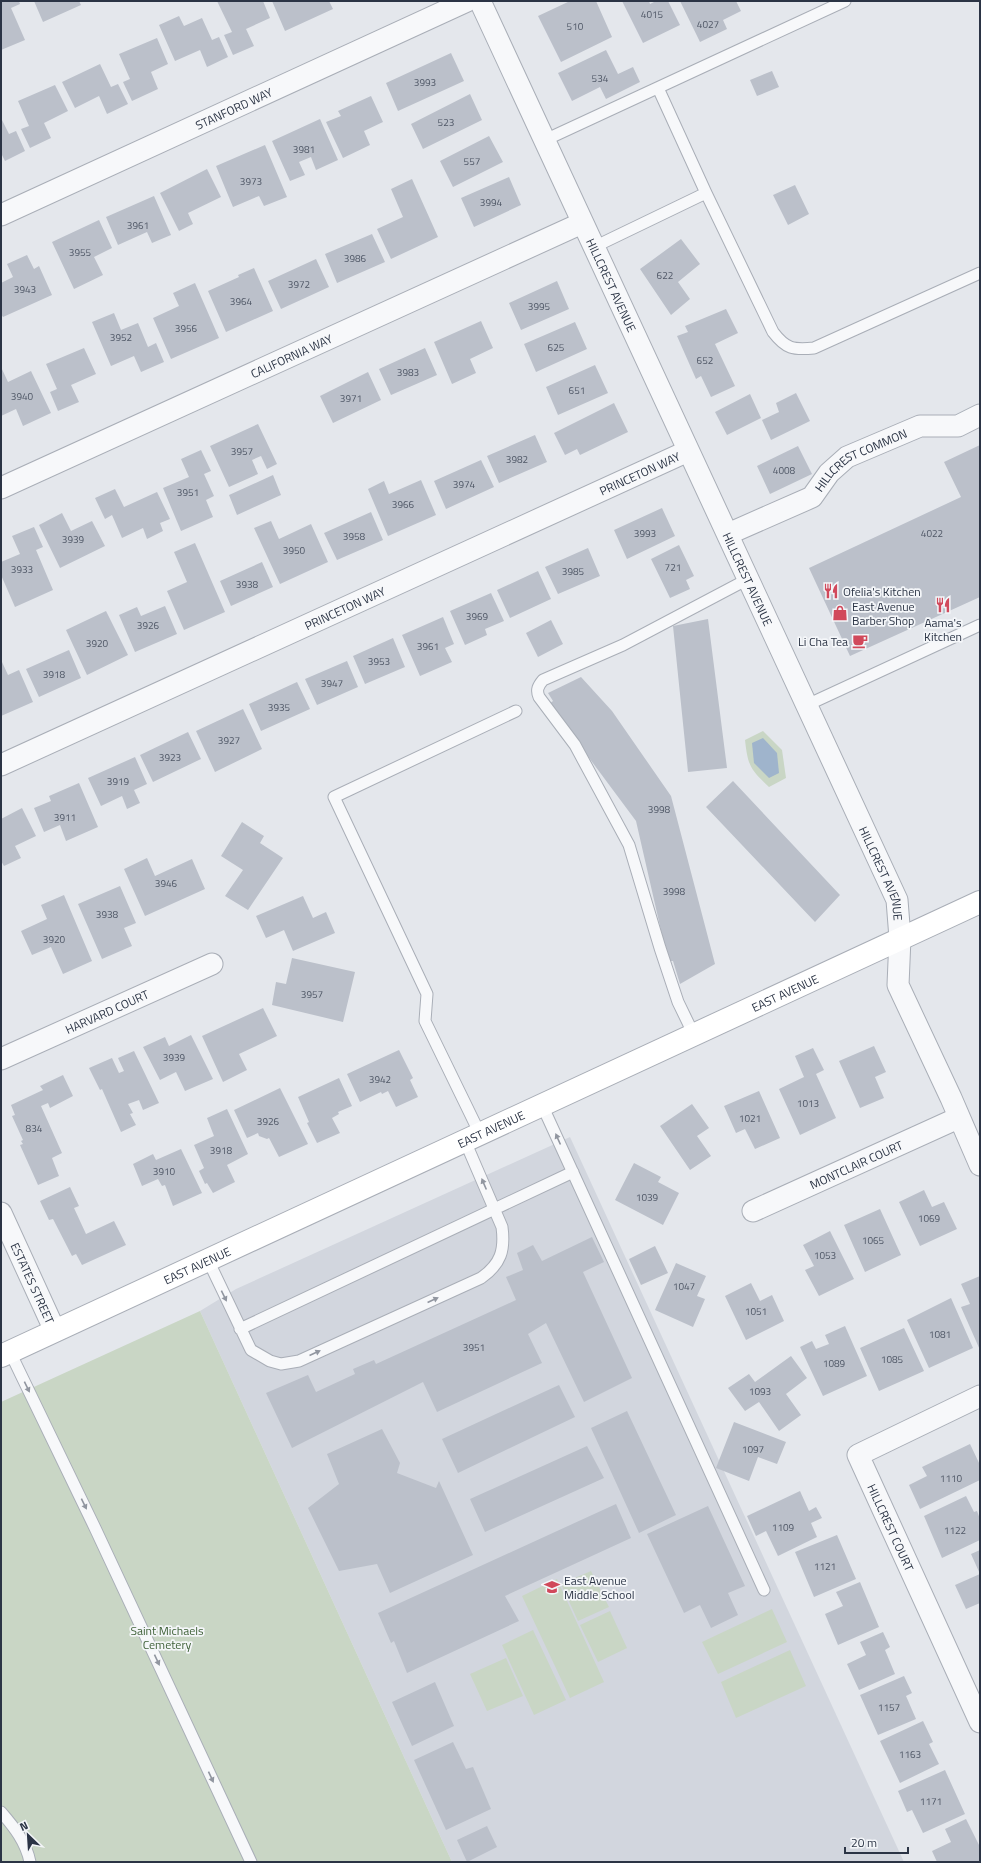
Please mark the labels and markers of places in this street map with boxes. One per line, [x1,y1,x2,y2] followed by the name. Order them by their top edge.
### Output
[822,582,840,600] restaurant icon: Ofelia's Kitchen
[843,582,921,601] place label: Ofelia's Kitchen
[934,596,952,614] restaurant icon: Aama's Kitchen
[852,597,915,630] place label: East Avenue Barber Shop
[831,604,849,622] shop icon: East Avenue Barber Shop
[924,613,962,646] place label: Aama's Kitchen
[798,632,848,651] place label: Li Cha Tea
[851,632,869,650] cafe icon: Li Cha Tea
[564,1571,635,1604] place label: East Avenue Middle School
[543,1578,561,1596] school or university icon: East Avenue Middle School

